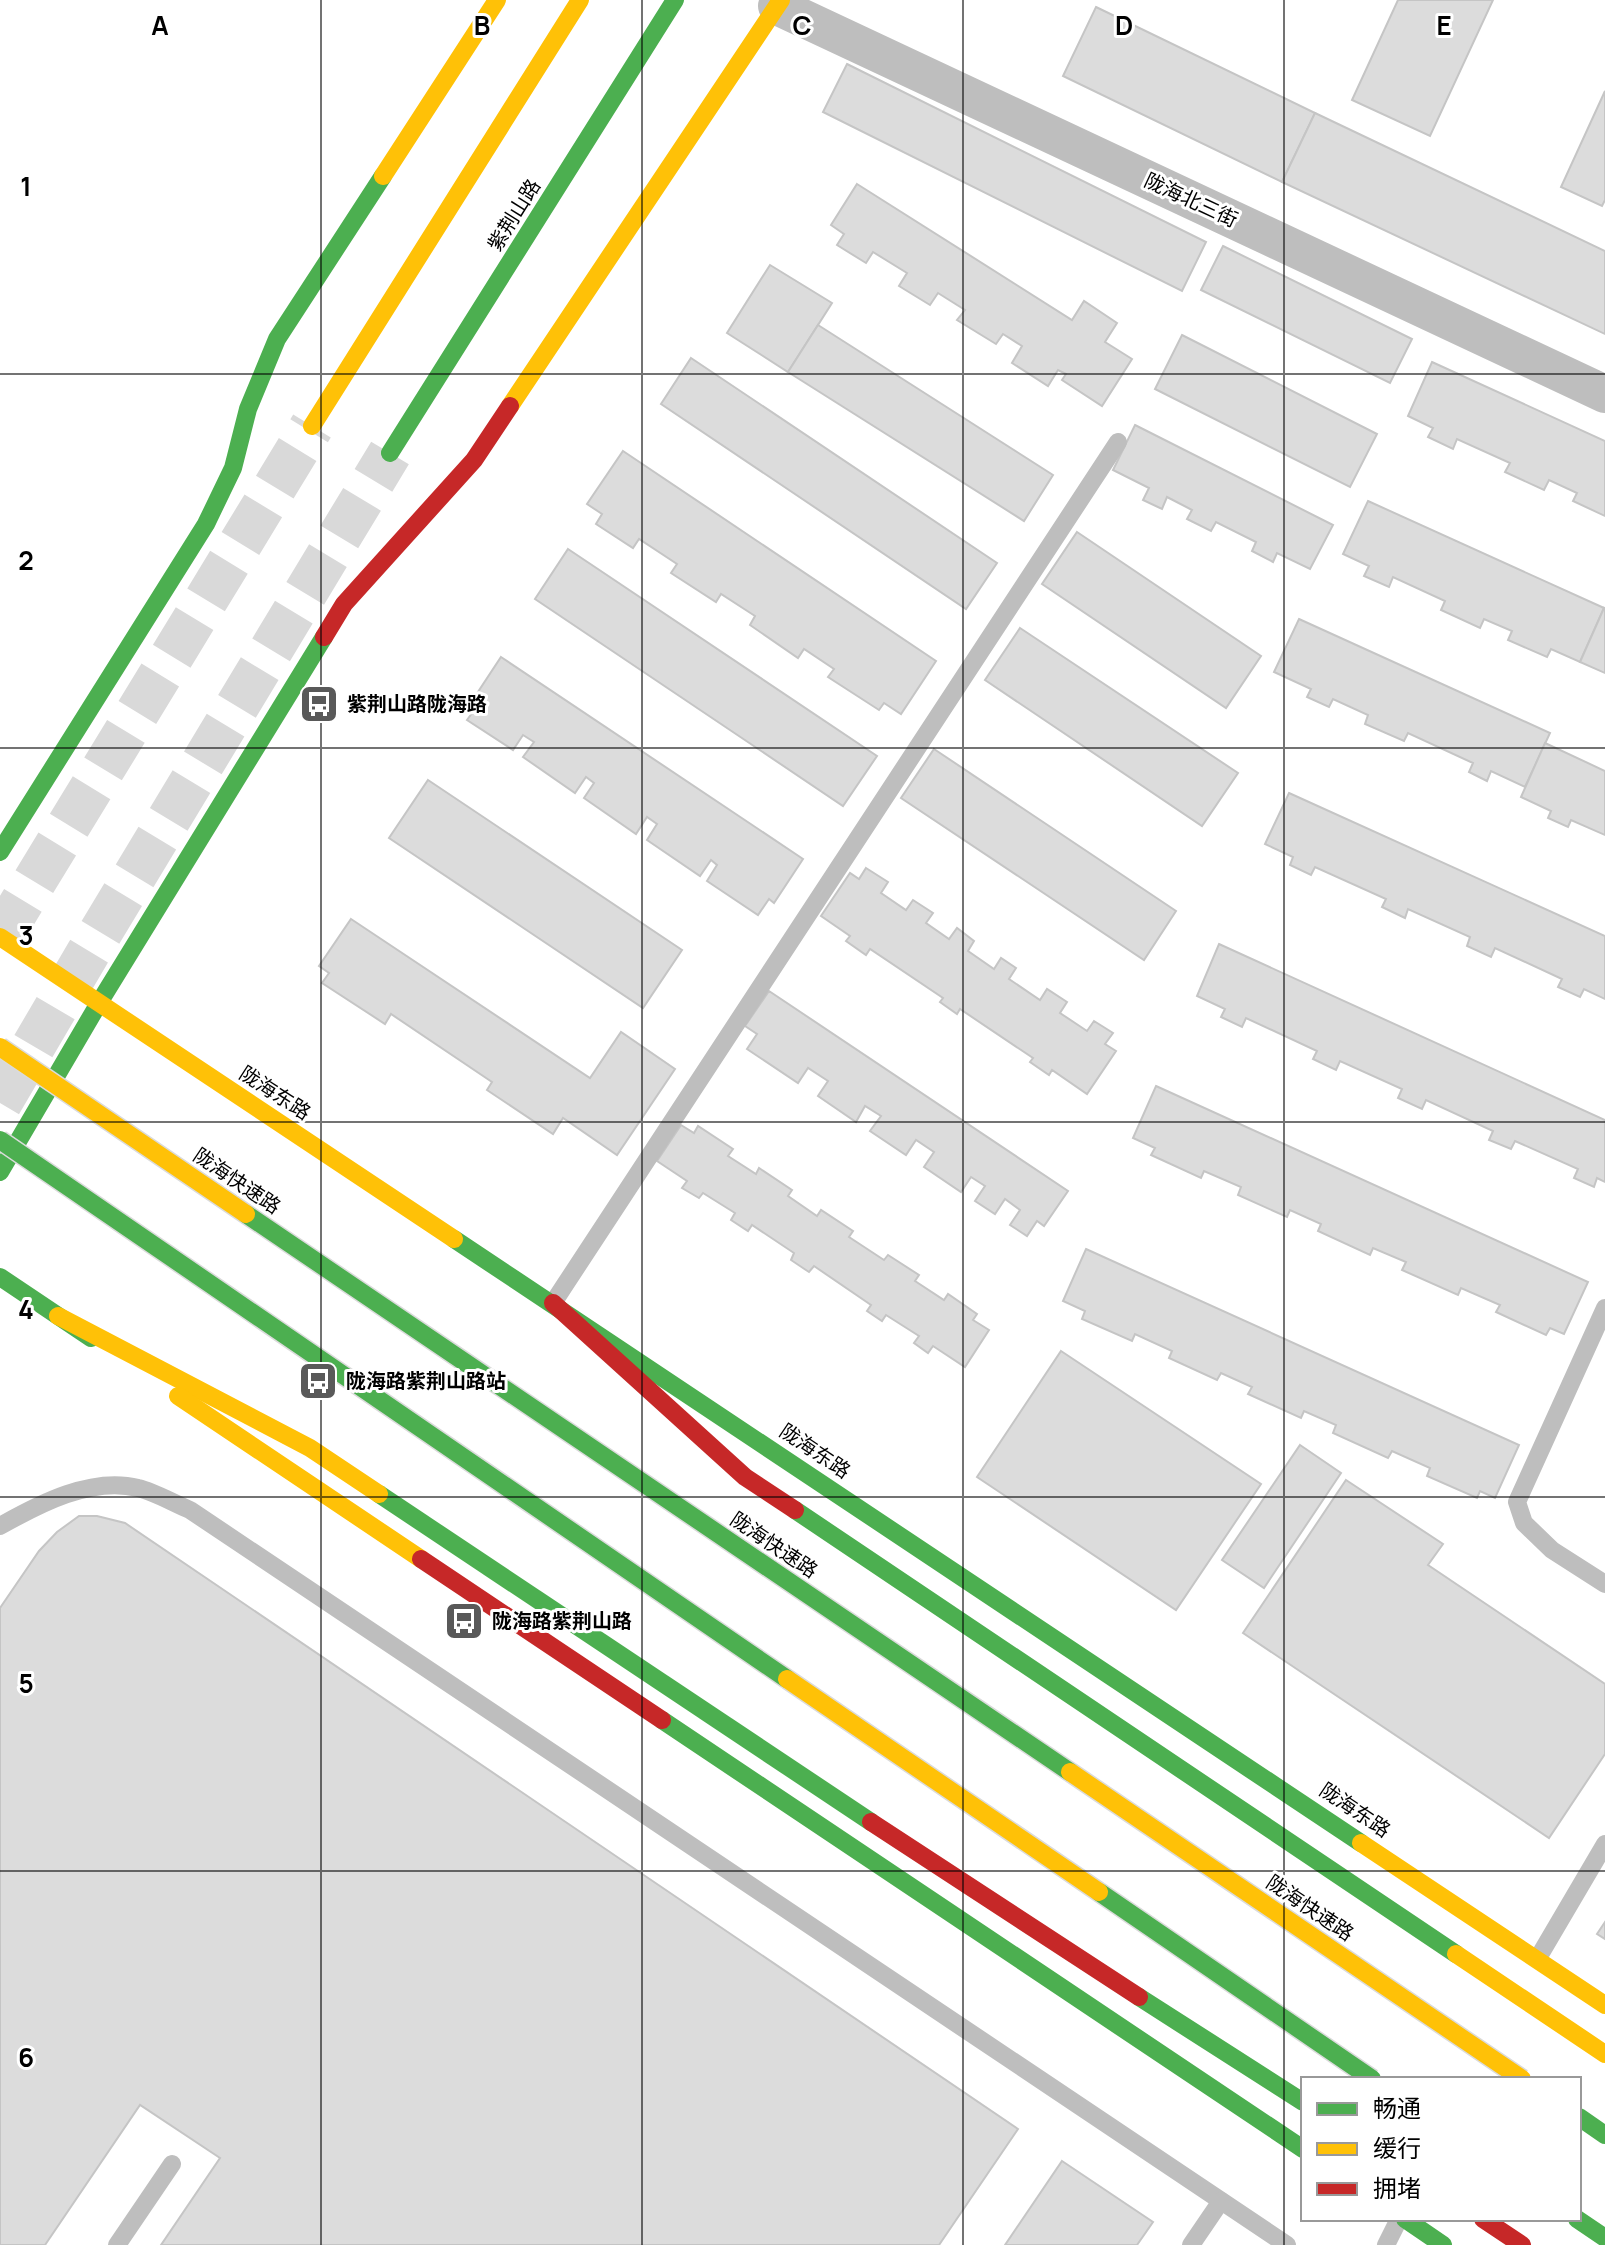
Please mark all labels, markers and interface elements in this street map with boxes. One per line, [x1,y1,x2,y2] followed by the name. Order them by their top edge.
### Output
[151,7,169,43] text: A
[474,7,490,43] text: B
[792,7,812,43] text: C
[1115,7,1133,43] text: D
[1436,7,1452,43] text: E
[1140,166,1242,233] street label: 陇海北三街
[20,168,32,204] text: 1
[481,174,546,256] street label: 紫荆山路
[18,542,34,578] text: 2
[298,683,340,725] bus stop icon: 紫荆山路陇海路
[347,690,487,717] place label: 紫荆山路陇海路
[18,917,34,953] text: 3
[234,1059,316,1126] street label: 陇海东路
[188,1141,286,1220] street label: 陇海快速路
[18,1291,34,1327] text: 4
[297,1360,339,1402] bus stop icon: 陇海路紫荆山路站
[346,1367,506,1394] place label: 陇海路紫荆山路站
[775,1417,856,1484] street label: 陇海东路
[725,1505,823,1584] street label: 陇海快速路
[443,1600,485,1642] bus stop icon: 陇海路紫荆山路
[492,1607,632,1634] place label: 陇海路紫荆山路
[18,1665,34,1701] text: 5
[1315,1776,1396,1843] street label: 陇海东路
[1261,1868,1359,1947] street label: 陇海快速路
[18,2039,34,2075] text: 6
[1301,2077,1581,2221] legend
[1373,2091,1421,2124] text: 畅通
[1373,2131,1421,2164] text: 缓行
[1373,2171,1421,2204] text: 拥堵

